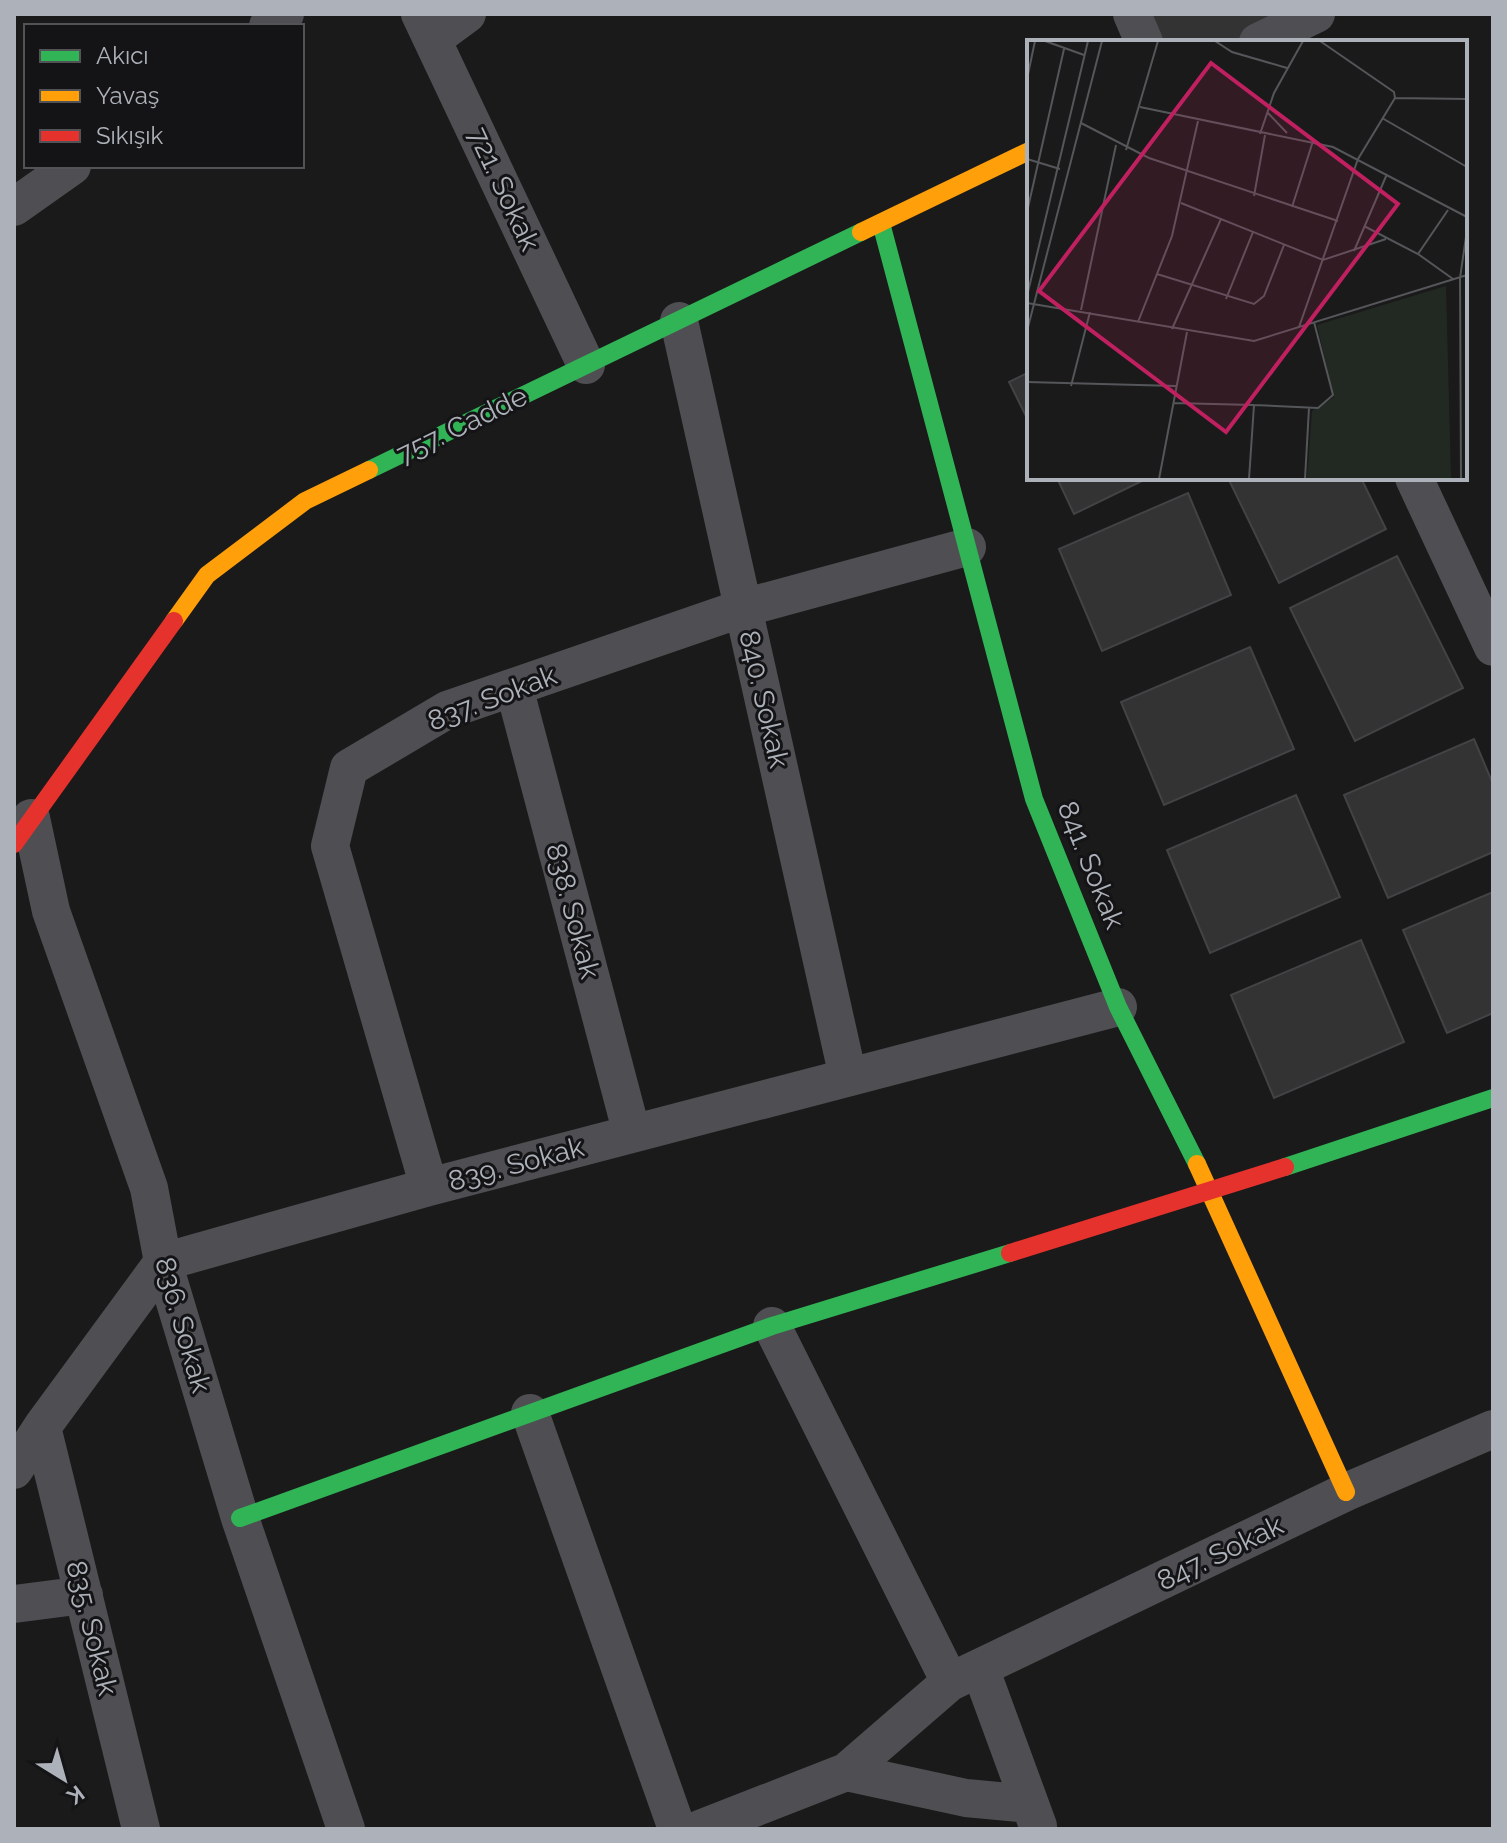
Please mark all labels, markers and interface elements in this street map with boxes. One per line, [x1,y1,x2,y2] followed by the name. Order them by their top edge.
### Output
[24,24,304,168] legend
[1027,40,1467,480] inset map
[96,41,149,70] text: Akıcı
[96,81,159,110] text: Yavaş
[96,121,164,150] text: Sıkışık
[461,122,547,256] street label: 721. Sokak
[391,379,533,471] street label: 757. Cadde
[732,627,796,771] street label: 840. Sokak
[423,658,561,738] street label: 837. Sokak
[1050,796,1132,934] street label: 841. Sokak
[539,840,607,983] street label: 838. Sokak
[445,1130,588,1198] street label: 839. Sokak
[148,1253,218,1397] street label: 836. Sokak
[1152,1508,1288,1598] street label: 847. Sokak
[59,1557,125,1699] street label: 835. Sokak
[24,1739,104,1819] north arrow
[62,1780,90,1810] text: K

